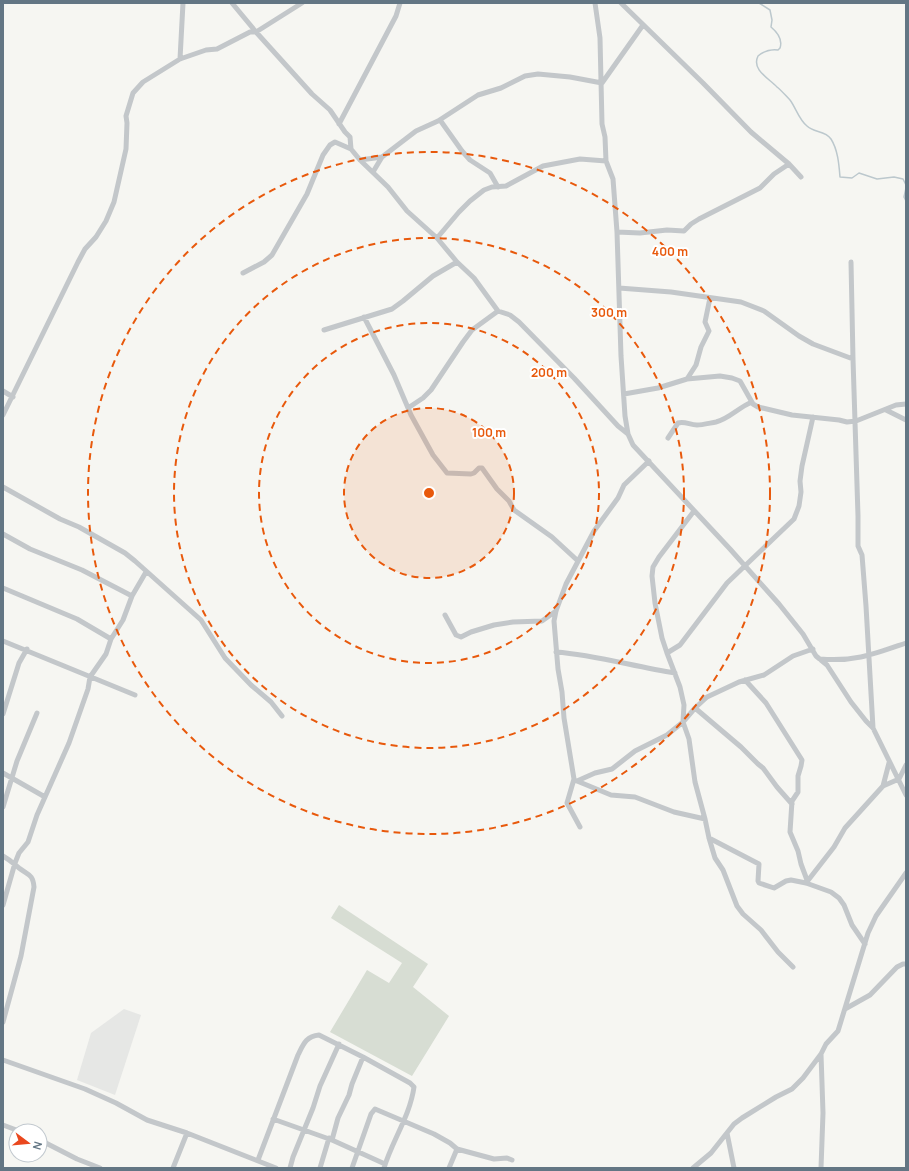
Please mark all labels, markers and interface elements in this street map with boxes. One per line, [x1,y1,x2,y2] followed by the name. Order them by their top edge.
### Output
[652,243,688,260] text: 400 m
[591,304,627,321] text: 300 m
[531,364,567,381] text: 200 m
[472,424,506,441] text: 100 m
[422,486,436,500] centre of rings
[8,1123,48,1163] north arrow
[30,1140,46,1152] text: N

